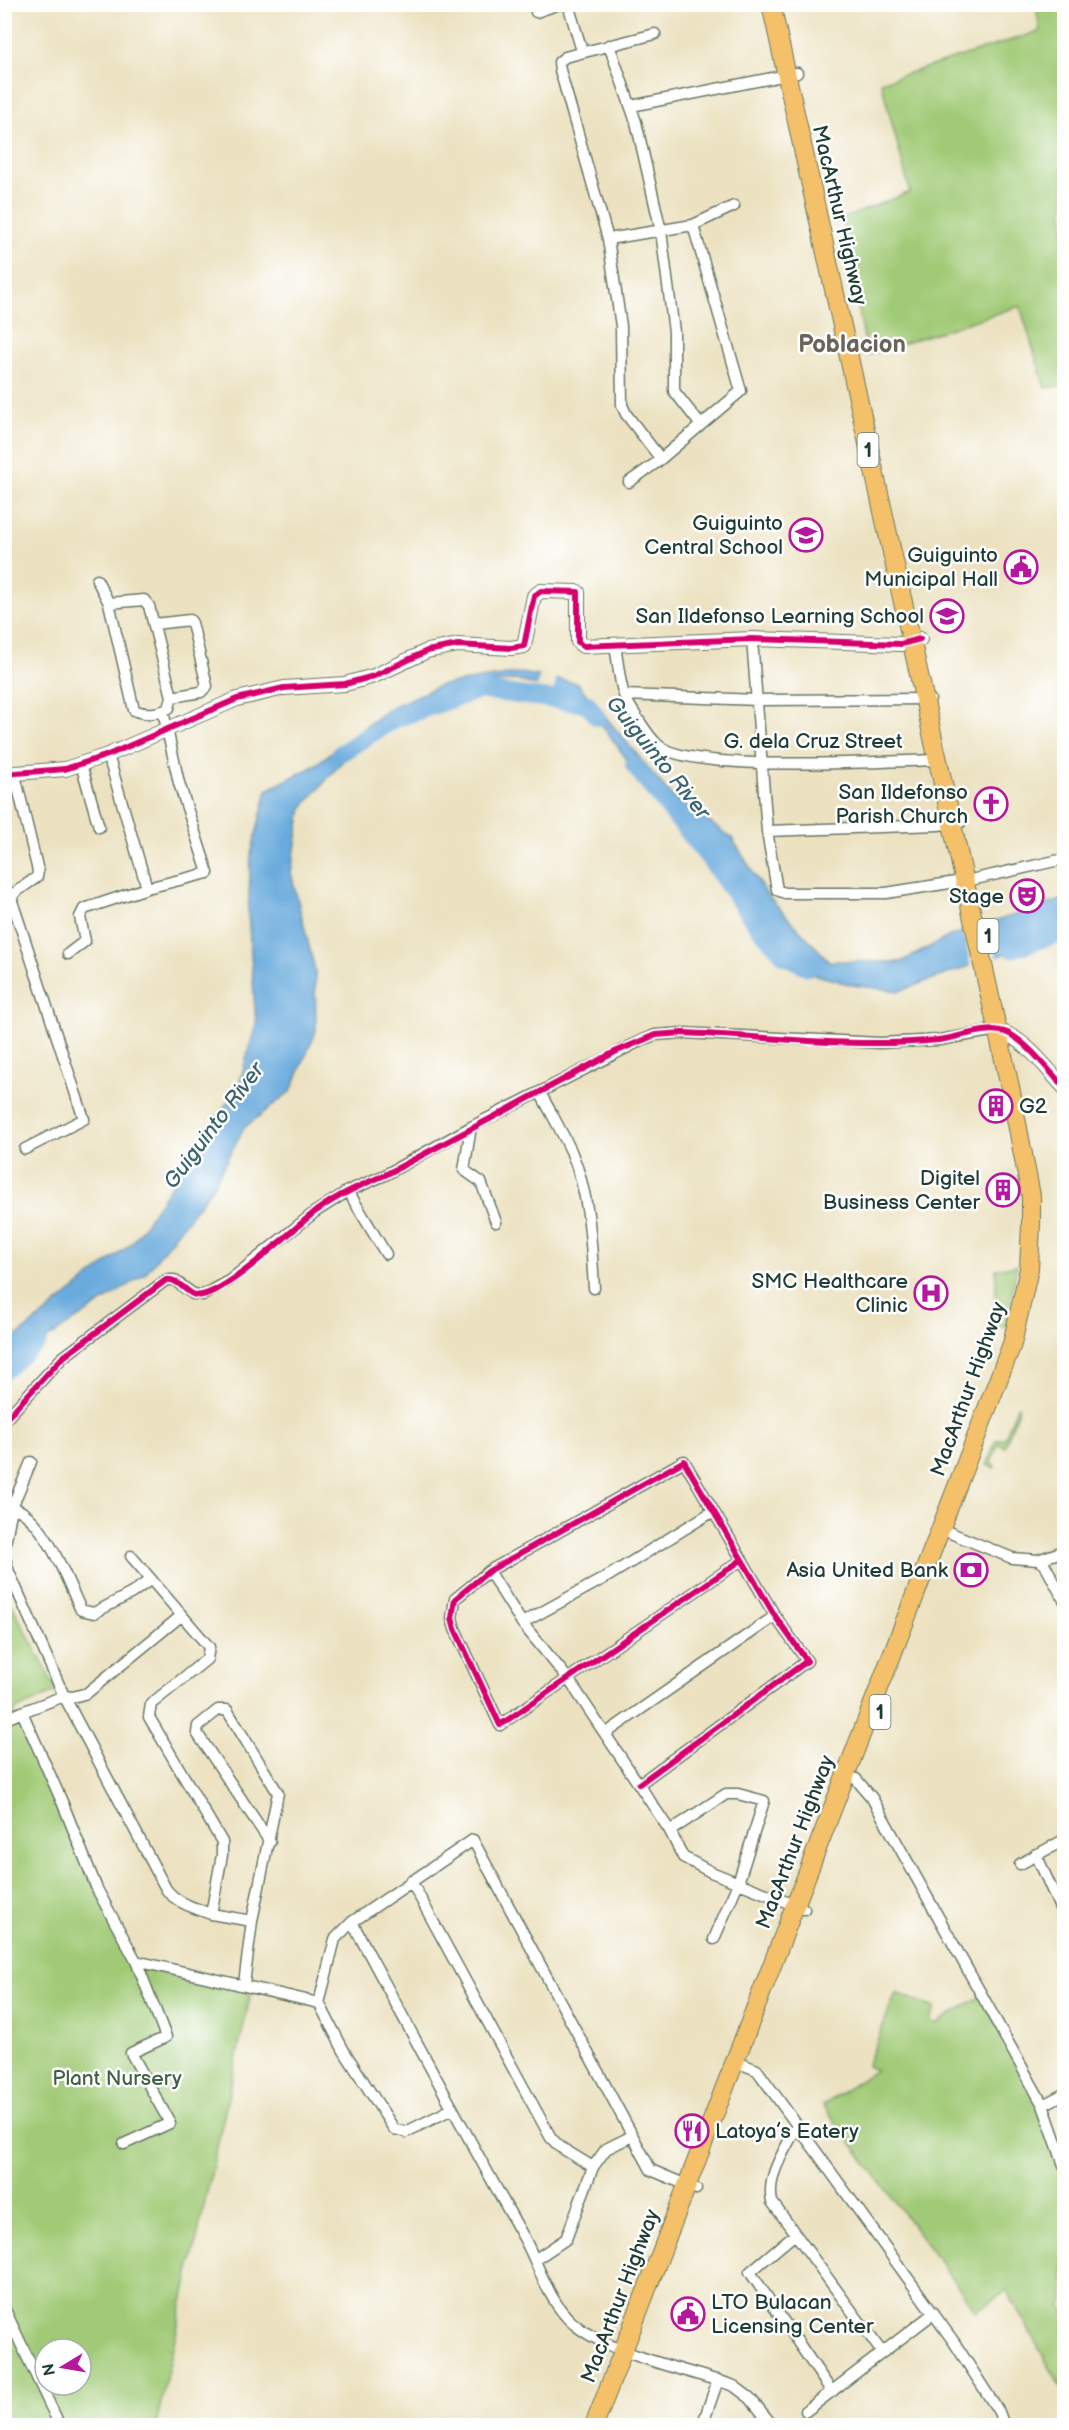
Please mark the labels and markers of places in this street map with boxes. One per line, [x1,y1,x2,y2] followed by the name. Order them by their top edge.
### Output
[644,511,783,560] place label: Guiguinto Central School
[788,517,824,553] school or university icon: Guiguinto Central School
[864,543,998,592] place label: Guiguinto Municipal Hall
[1003,549,1039,585] public building icon: Guiguinto Municipal Hall
[929,598,965,634] school or university icon: San Ildefonso Learning School
[636,604,924,629] place label: San Ildefonso Learning School
[835,780,968,829] place label: San Ildefonso Parish Church
[973,786,1009,822] church icon: San Ildefonso Parish Church
[1009,878,1045,914] theatre icon: Stage
[949,884,1004,909] place label: Stage
[978,1088,1014,1124] building icon: G2
[1019,1094,1048,1119] place label: G2
[823,1166,980,1215] place label: Digitel Business Center
[985,1172,1021,1208] building icon: Digitel Business Center
[751,1269,908,1318] place label: SMC Healthcare Clinic
[913,1275,949,1311] hospital icon: SMC Healthcare Clinic
[953,1552,989,1588] bank icon: Asia United Bank
[787,1558,949,1583] place label: Asia United Bank
[674,2113,710,2149] restaurant icon: Latoya’s Eatery
[715,2119,859,2144] place label: Latoya’s Eatery
[711,2290,874,2339] place label: LTO Bulacan Licensing Center
[670,2296,706,2332] public building icon: LTO Bulacan Licensing Center

